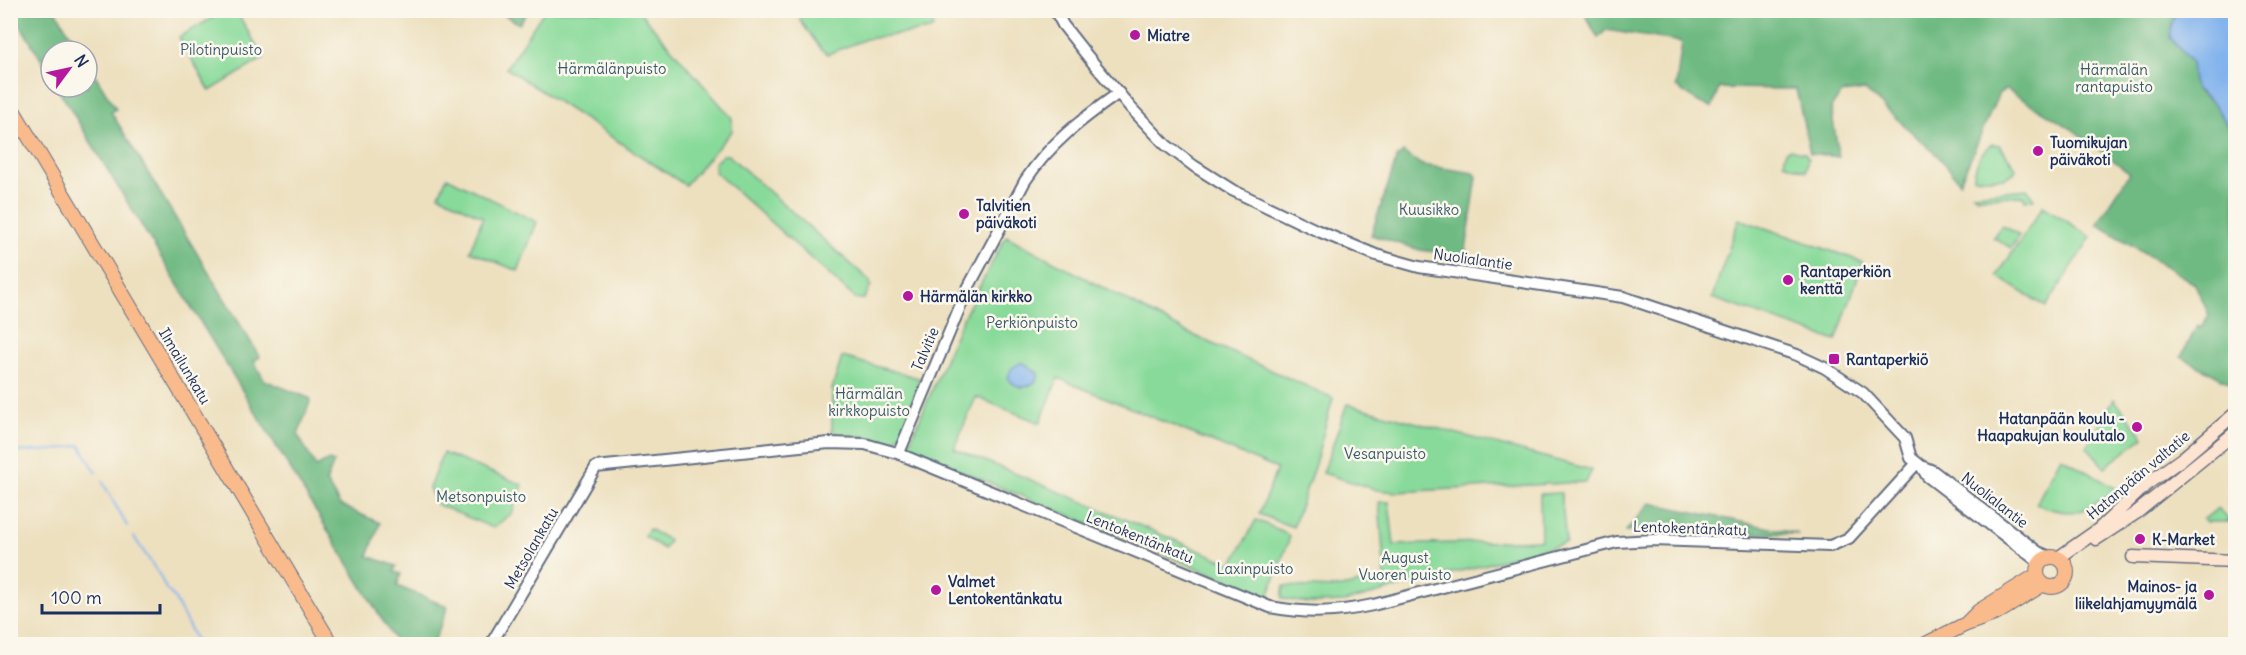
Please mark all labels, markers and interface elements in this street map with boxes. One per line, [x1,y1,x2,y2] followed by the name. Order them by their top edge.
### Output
[1147,26,1190,45] place label: Miatre
[1128,28,1142,42] marker: Miatre
[39,39,99,99] north arrow
[180,40,262,59] park label: Pilotinpuisto
[70,51,93,71] text: N
[558,59,666,78] park label: Härmälänpuisto
[2075,60,2153,96] park label: Härmälän rantapuisto
[2050,133,2128,170] place label: Tuomikujan päiväkoti
[2031,144,2045,158] marker: Tuomikujan päiväkoti
[976,196,1037,233] place label: Talvitien päiväkoti
[1399,200,1459,219] park label: Kuusikko
[957,207,971,221] marker: Talvitien päiväkoti
[1432,244,1514,274] street label: Nuolialantie
[1800,262,1891,298] place label: Rantaperkiön kenttä
[1781,273,1795,287] marker: Rantaperkiön kenttä
[920,287,1033,306] place label: Härmälän kirkko
[901,289,915,303] marker: Härmälän kirkko
[986,313,1078,332] park label: Perkiönpuisto
[155,324,215,408] street label: Ilmailunkatu
[907,324,943,374] street label: Talvitie
[1846,350,1929,370] place label: Rantaperkiö
[1827,352,1841,366] marker: Rantaperkiö
[828,384,910,420] park label: Härmälän kirkkopuisto
[1977,409,2126,446] place label: Hatanpään koulu - Haapakujan koulutalo
[2130,420,2144,434] marker: Hatanpään koulu - Haapakujan koulutalo
[2083,426,2193,524] street label: Hatanpään valtatie
[1344,444,1426,463] park label: Vesanpuisto
[1958,468,2032,532] street label: Nuolialantie
[436,487,526,506] park label: Metsonpuisto
[500,504,562,592] street label: Metsolankatu
[1083,507,1197,567] street label: Lentokentänkatu
[1633,517,1748,539] street label: Lentokentänkatu
[2152,530,2216,549] place label: K-Market
[2133,532,2147,546] marker: K-Market
[1358,548,1452,584] park label: August Vuoren puisto
[1216,559,1294,578] park label: Laxinpuisto
[948,572,1062,608] place label: Valmet Lentokentänkatu
[42,577,160,615] scale bar
[2075,577,2197,614] place label: Mainos- ja liikelahjamyymälä
[929,583,943,597] marker: Valmet Lentokentänkatu
[51,586,102,609] text: 100 m
[2202,588,2216,602] marker: Mainos- ja liikelahjamyymälä

